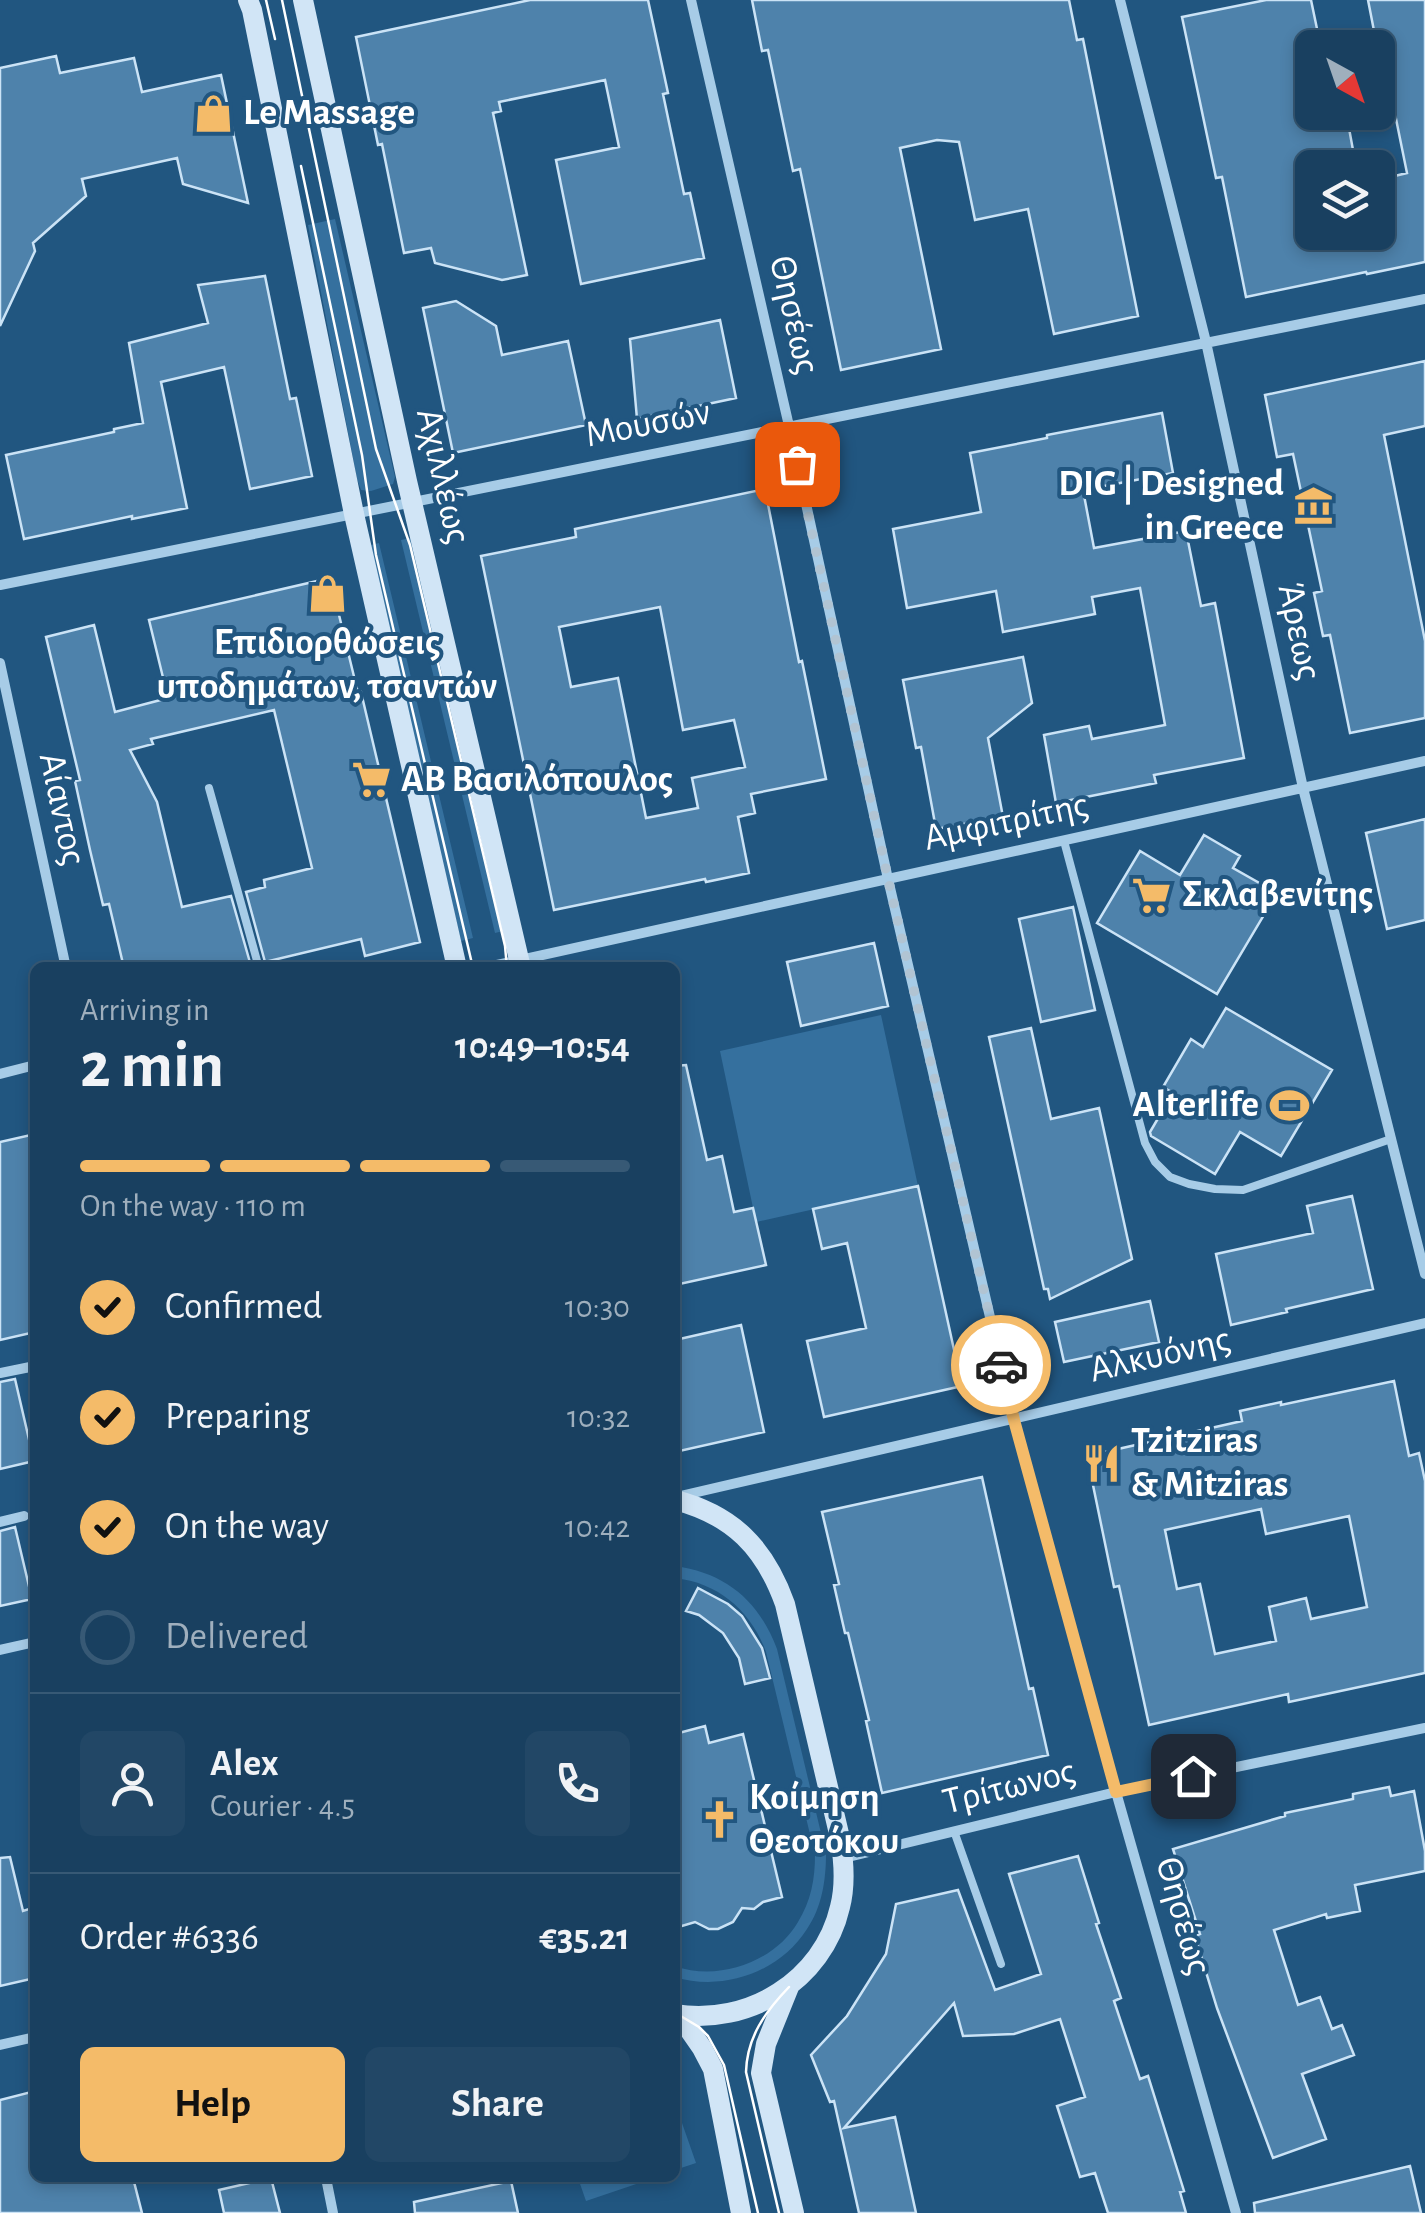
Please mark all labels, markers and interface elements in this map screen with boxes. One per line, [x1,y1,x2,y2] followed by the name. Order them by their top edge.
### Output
[1295,30,1395,130] north arrow
[1295,30,1395,250] map controls
[192,92,234,134] shop icon: Le Massage
[243,94,415,132] place label: Le Massage
[1295,150,1395,250] button: layers
[762,252,826,378] street label: Θησέως
[582,393,714,455] street label: Μουσών
[409,405,477,547] street label: Αχιλλέως
[755,422,840,507] pin
[770,437,825,492] icon: bag
[1058,464,1284,547] place label: DIG | Designed in Greece
[1293,485,1335,527] museum icon: DIG | Designed in Greece
[306,573,348,615] shop icon: Επιδιορθώσεις υποδημάτων, τσαντών
[1270,579,1328,683] street label: Άρεως
[157,624,497,706] place label: Επιδιορθώσεις υποδημάτων, τσαντών
[32,749,92,869] street label: Αίαντος
[350,759,392,801] supermarket icon: ΑΒ Βασιλόπουλος
[401,761,673,799] place label: ΑΒ Βασιλόπουλος
[920,786,1092,858] street label: Αμφιτρίτης
[1131,874,1173,916] supermarket icon: Σκλαβενίτης
[1182,876,1373,914] place label: Σκλαβενίτης
[80,994,209,1026] text: Arriving in
[455,1028,630,1066] text: 10:49–10:54
[80,1034,224,1099] text: 2 min
[1268,1084,1310,1126] sports icon: Alterlife
[1132,1086,1259,1124] place label: Alterlife
[80,1190,306,1222] text: On the way · 110 m
[80,1280,135,1335] icon: check
[165,1288,322,1326] text: Confirmed
[565,1291,630,1323] text: 10:30
[951,1315,1051,1415] courier
[1086,1320,1234,1390] street label: Αλκυόνης
[974,1338,1029,1393] icon: car
[80,1390,135,1445] icon: check
[165,1398,310,1436] text: Preparing
[567,1401,630,1433] text: 10:32
[1131,1422,1288,1504] place label: Tzitziras & Mitziras
[1080,1442,1122,1484] restaurant icon: Tzitziras & Mitziras
[80,1500,135,1555] icon: check
[165,1508,329,1546] text: On the way
[565,1511,630,1543] text: 10:42
[165,1618,308,1656] text: Delivered
[80,1731,185,1836] button: person
[525,1731,630,1836] button: phone
[1151,1734,1236,1819] pin
[210,1745,279,1783] text: Alex
[1166,1749,1221,1804] icon: home
[939,1752,1079,1822] street label: Τρίτωνος
[749,1779,899,1861] place label: Κοίμηση Θεοτόκου
[210,1790,355,1822] text: Courier · 4.5
[698,1799,740,1841] church icon: Κοίμηση Θεοτόκου
[1148,1853,1218,1979] street label: Θησέως
[80,1919,259,1957] text: Order #6336
[539,1919,630,1957] text: €35.21
[80,2047,345,2162] button: Help
[365,2047,630,2162] button: Share

